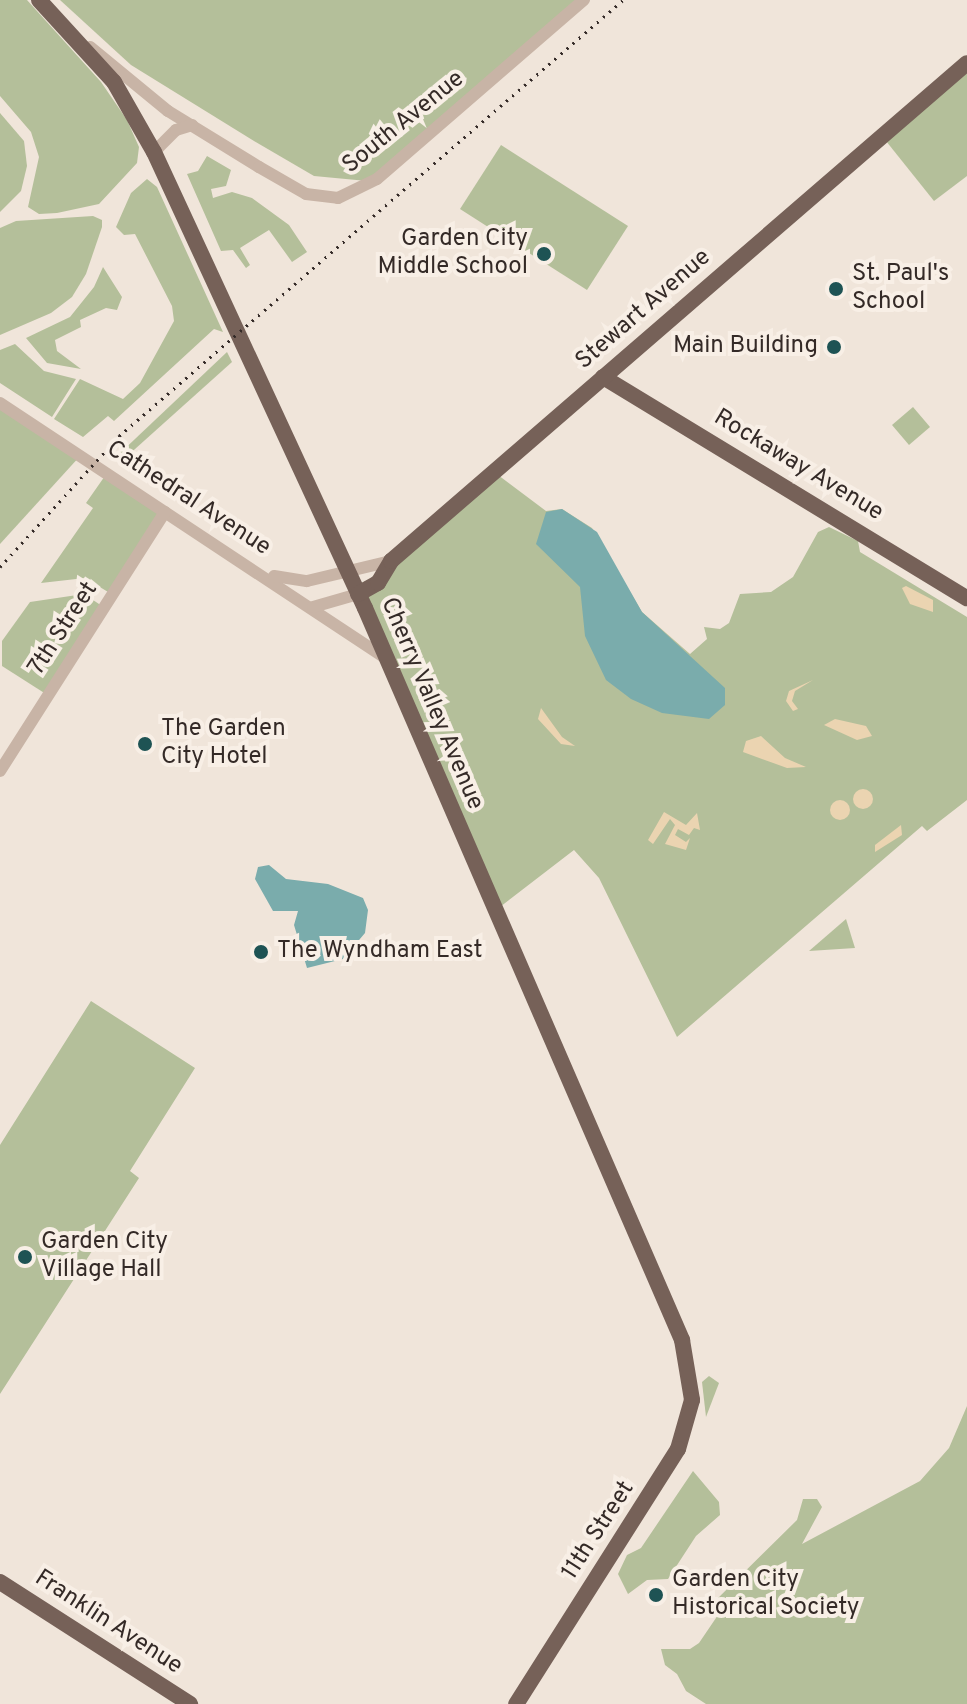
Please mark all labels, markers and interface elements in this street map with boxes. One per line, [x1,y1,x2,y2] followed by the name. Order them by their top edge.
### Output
[337,65,471,181] street label: South Avenue
[378,226,528,282] place label: Garden City Middle School
[570,243,718,377] street label: Stewart Avenue
[535,245,553,263] marker: Garden City Middle School
[852,261,949,317] place label: St. Paul's School
[827,280,845,298] marker: St. Paul's School
[673,333,818,361] place label: Main Building
[825,338,843,356] marker: Main Building
[708,404,888,528] street label: Rockaway Avenue
[100,435,276,563] street label: Cathedral Avenue
[23,577,105,681] street label: 7th Street
[373,593,489,815] street label: Cherry Valley Avenue
[161,716,286,772] place label: The Garden City Hotel
[136,735,154,753] marker: The Garden City Hotel
[277,938,483,966] place label: The Wyndham East
[252,943,270,961] marker: The Wyndham East
[41,1229,168,1285] place label: Garden City Village Hall
[16,1248,34,1266] marker: Garden City Village Hall
[556,1476,642,1586] street label: 11th Street
[28,1564,188,1682] street label: Franklin Avenue
[672,1567,859,1623] place label: Garden City Historical Society
[647,1586,665,1604] marker: Garden City Historical Society

